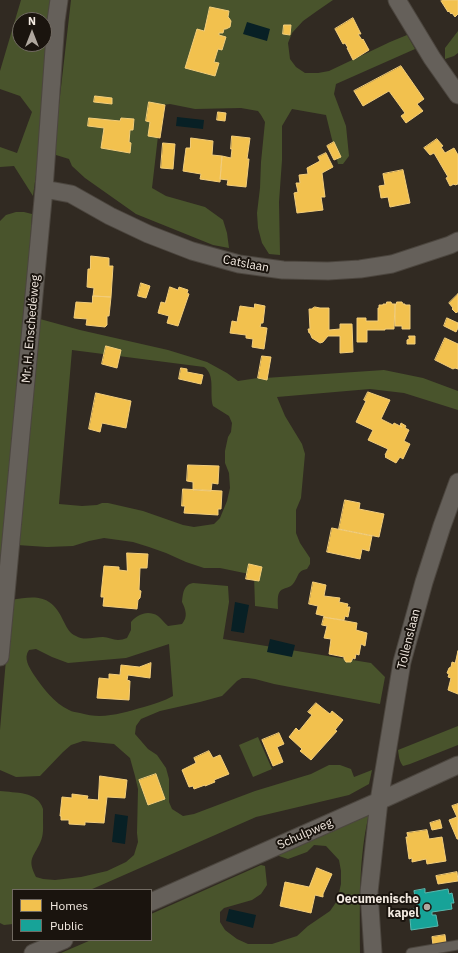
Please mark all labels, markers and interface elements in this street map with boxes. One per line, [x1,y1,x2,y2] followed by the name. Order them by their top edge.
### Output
[12,12,52,52] north arrow
[28,14,36,28] text: N
[222,252,270,276] street label: Catslaan
[19,274,43,384] street label: Mr. H. Enschedéweg
[395,607,423,671] street label: Tollenslaan
[275,815,335,853] street label: Schulpweg
[12,889,152,941] legend
[336,893,419,921] place label: Oecumenische kapel
[50,898,88,913] text: Homes
[422,902,432,912] marker: Oecumenische kapel
[50,918,83,933] text: Public

